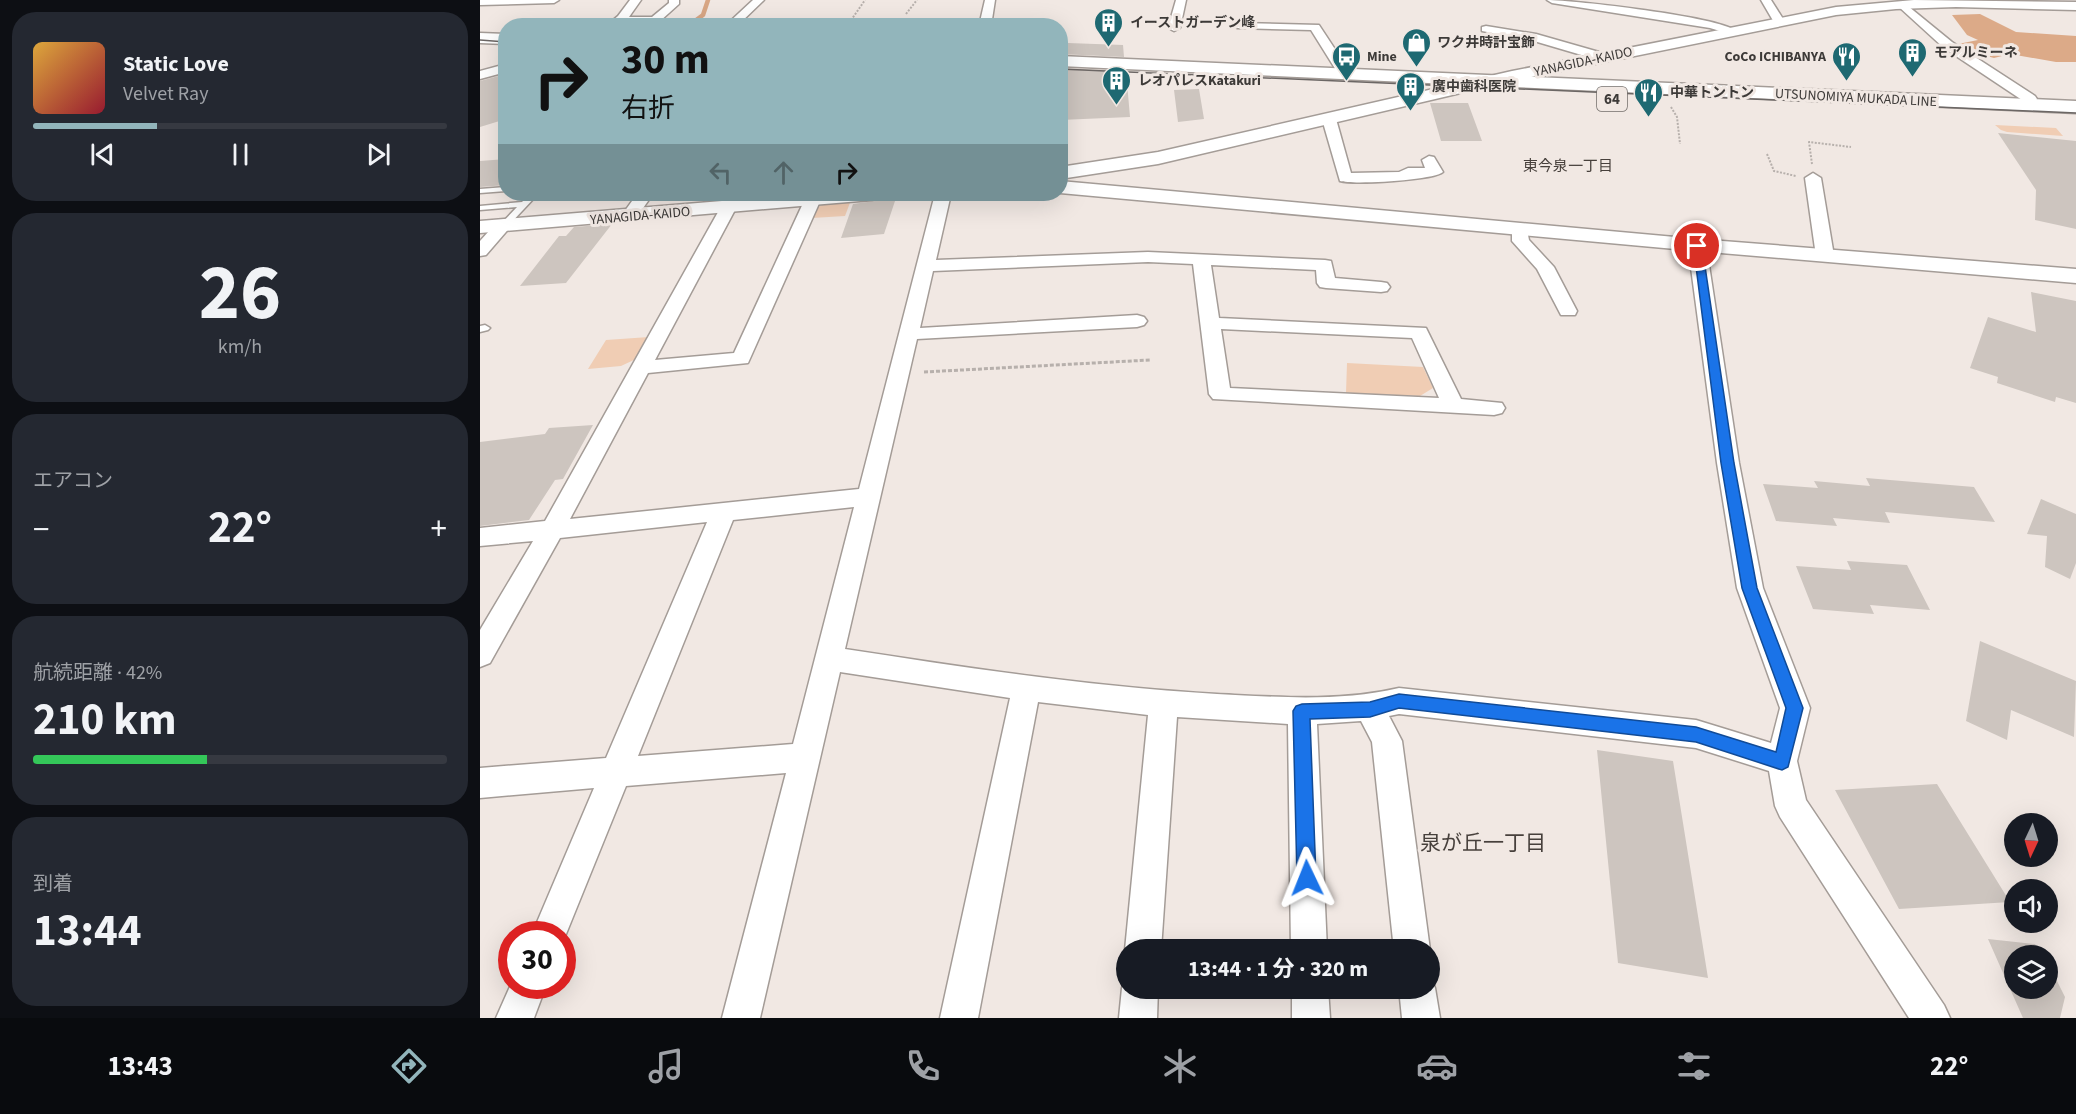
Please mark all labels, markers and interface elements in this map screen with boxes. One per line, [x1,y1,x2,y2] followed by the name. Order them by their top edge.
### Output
[1093,6,1125,48] building icon: イーストガーデン峰
[1130,13,1255,33] place label: イーストガーデン峰
[1400,26,1432,68] shop icon: ワク井時計宝飾
[621,30,710,90] text: 30 m
[1437,33,1535,53] place label: ワク井時計宝飾
[1897,36,1929,78] building icon: モアルミーネ
[1330,40,1362,82] bus stop icon: Mine
[1831,40,1863,82] restaurant icon: CoCo ICHIBANYA
[522,42,600,120] icon: right
[1531,42,1634,82] street label: YANAGIDA-KAIDO
[1934,43,2018,63] place label: モアルミーネ
[1367,47,1397,67] place label: Mine
[1724,47,1827,67] place label: CoCo ICHIBANYA
[123,48,229,80] text: Static Love
[1101,64,1133,106] building icon: レオパレスKatakuri
[1395,70,1427,112] building icon: 廣中歯科医院
[1138,71,1261,91] place label: レオパレスKatakuri
[1633,76,1665,118] restaurant icon: 中華トントン
[1432,77,1516,97] place label: 廣中歯科医院
[123,80,209,108] text: Velvet Ray
[1670,83,1754,103] place label: 中華トントン
[1774,84,1937,112] street label: UTSUNOMIYA MUKADA LINE
[1597,87,1627,111] road number: 64
[621,89,675,128] text: 右折
[86,138,119,171] icon: previous
[224,138,257,171] icon: pause
[362,138,395,171] icon: next
[704,156,737,189] icon: left
[767,156,800,189] icon: ahead
[830,156,863,189] icon: right
[1523,156,1613,177] district label: 東今泉一丁目
[588,202,691,230] street label: YANAGIDA-KAIDO
[1671,220,1722,271] pin
[1680,229,1713,262] icon: arrive
[199,238,281,349] text: 26
[218,333,262,361] text: km/h
[33,467,113,495] text: エアコン
[208,496,272,560] text: 22°
[33,506,49,553] text: −
[431,506,447,553] text: +
[33,659,162,687] text: 航続距離 · 42%
[33,688,177,752] text: 210 km
[2004,813,2058,867] north arrow
[2004,813,2058,999] map controls
[1420,828,1546,858] district label: 泉が丘一丁目
[1275,846,1339,910] position arrow
[33,870,73,898] text: 到着
[2004,879,2058,933] button: sound
[33,899,142,963] text: 13:44
[498,921,576,999] speed limit sign: 30
[2004,945,2058,999] button: layers
[1188,953,1368,985] text: 13:44 · 1 分 · 320 m
[388,1045,430,1087] icon: directions
[645,1045,687,1087] icon: music
[902,1045,944,1087] icon: phone
[1159,1045,1201,1087] icon: climate
[1416,1045,1458,1087] icon: car
[1673,1045,1715,1087] icon: filters
[108,1047,173,1086] text: 13:43
[1930,1047,1968,1086] text: 22°

